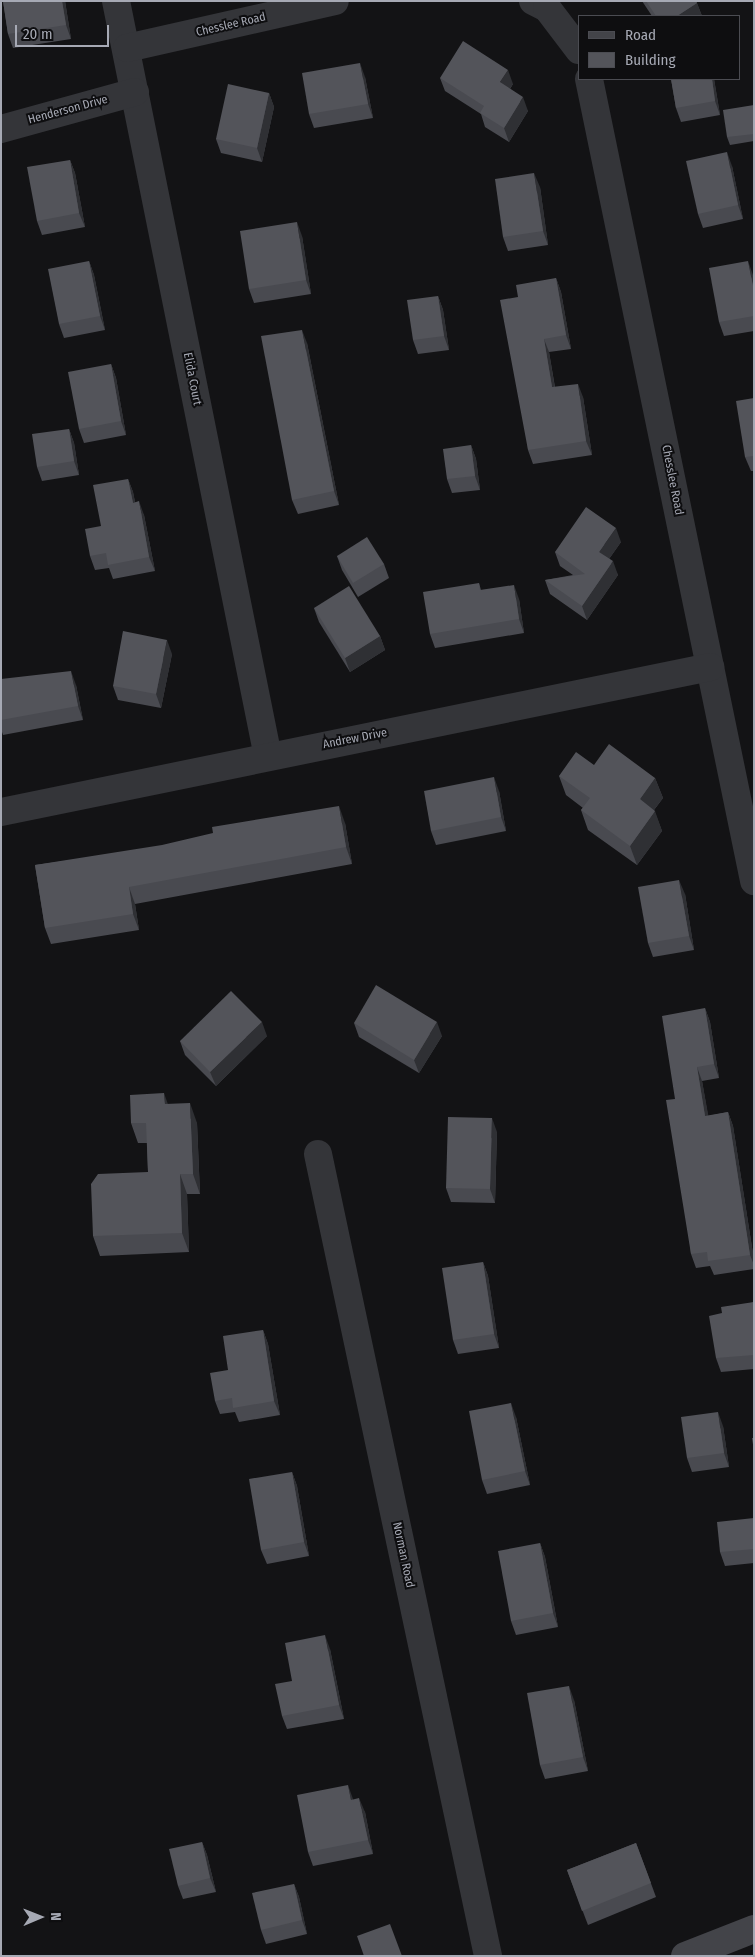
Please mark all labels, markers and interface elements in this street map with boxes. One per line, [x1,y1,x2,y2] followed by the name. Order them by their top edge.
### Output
[195,10,267,40] street label: Chesslee Road
[18,15,111,47] scale bar
[578,15,740,80] legend
[23,25,53,43] text: 20 m
[625,26,656,44] text: Road
[625,51,676,69] text: Building
[27,92,109,128] street label: Henderson Drive
[180,351,204,407] street label: Elida Court
[658,444,686,516] street label: Chesslee Road
[322,726,388,752] street label: Andrew Drive
[389,1521,417,1589] street label: Norman Road
[15,1892,65,1942] north arrow
[47,1912,64,1921] text: N

